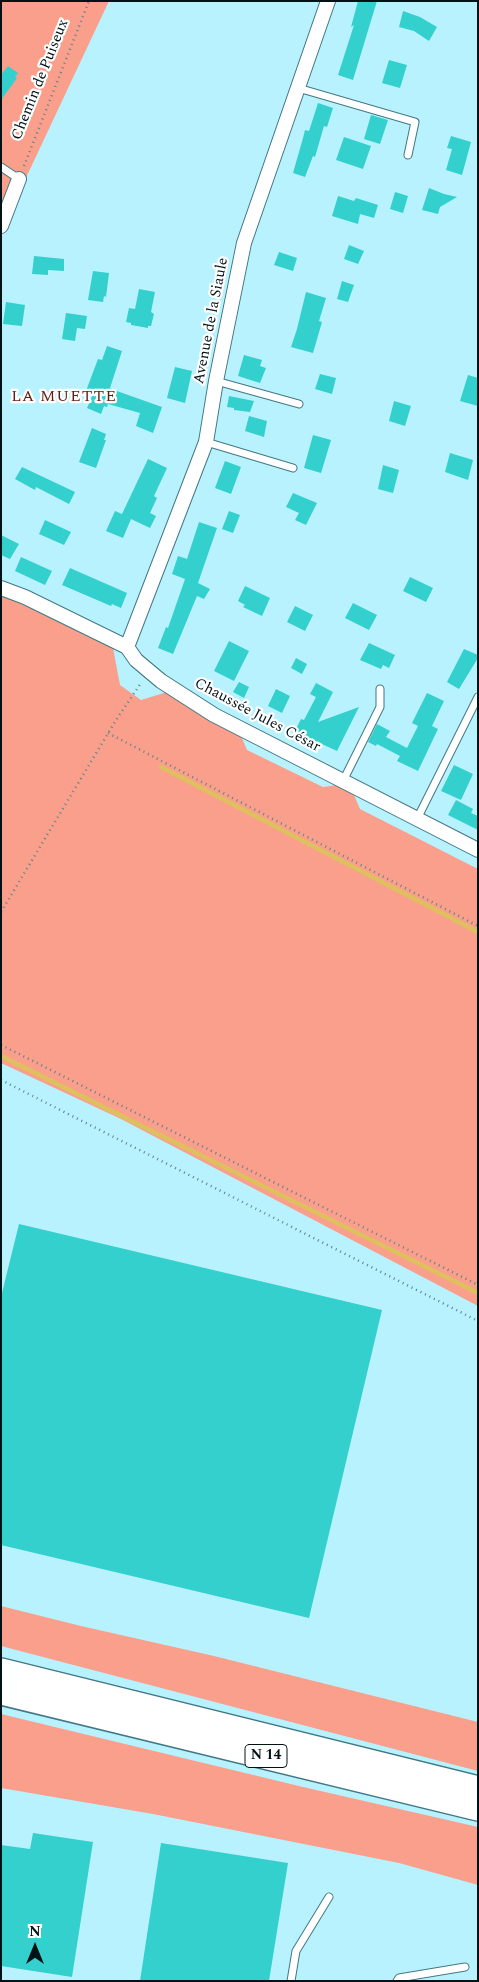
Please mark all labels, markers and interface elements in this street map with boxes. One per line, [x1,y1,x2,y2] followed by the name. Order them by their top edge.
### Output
[9,17,73,143] street label: Chemin de Puiseux
[191,256,233,386] street label: Avenue de la Siaule
[10,388,118,408] district label: LA MUETTE
[191,675,323,757] street label: Chaussée Jules César
[245,1744,287,1768] road number: N 14
[29,1921,41,1942] text: N
[10,1922,60,1972] north arrow

